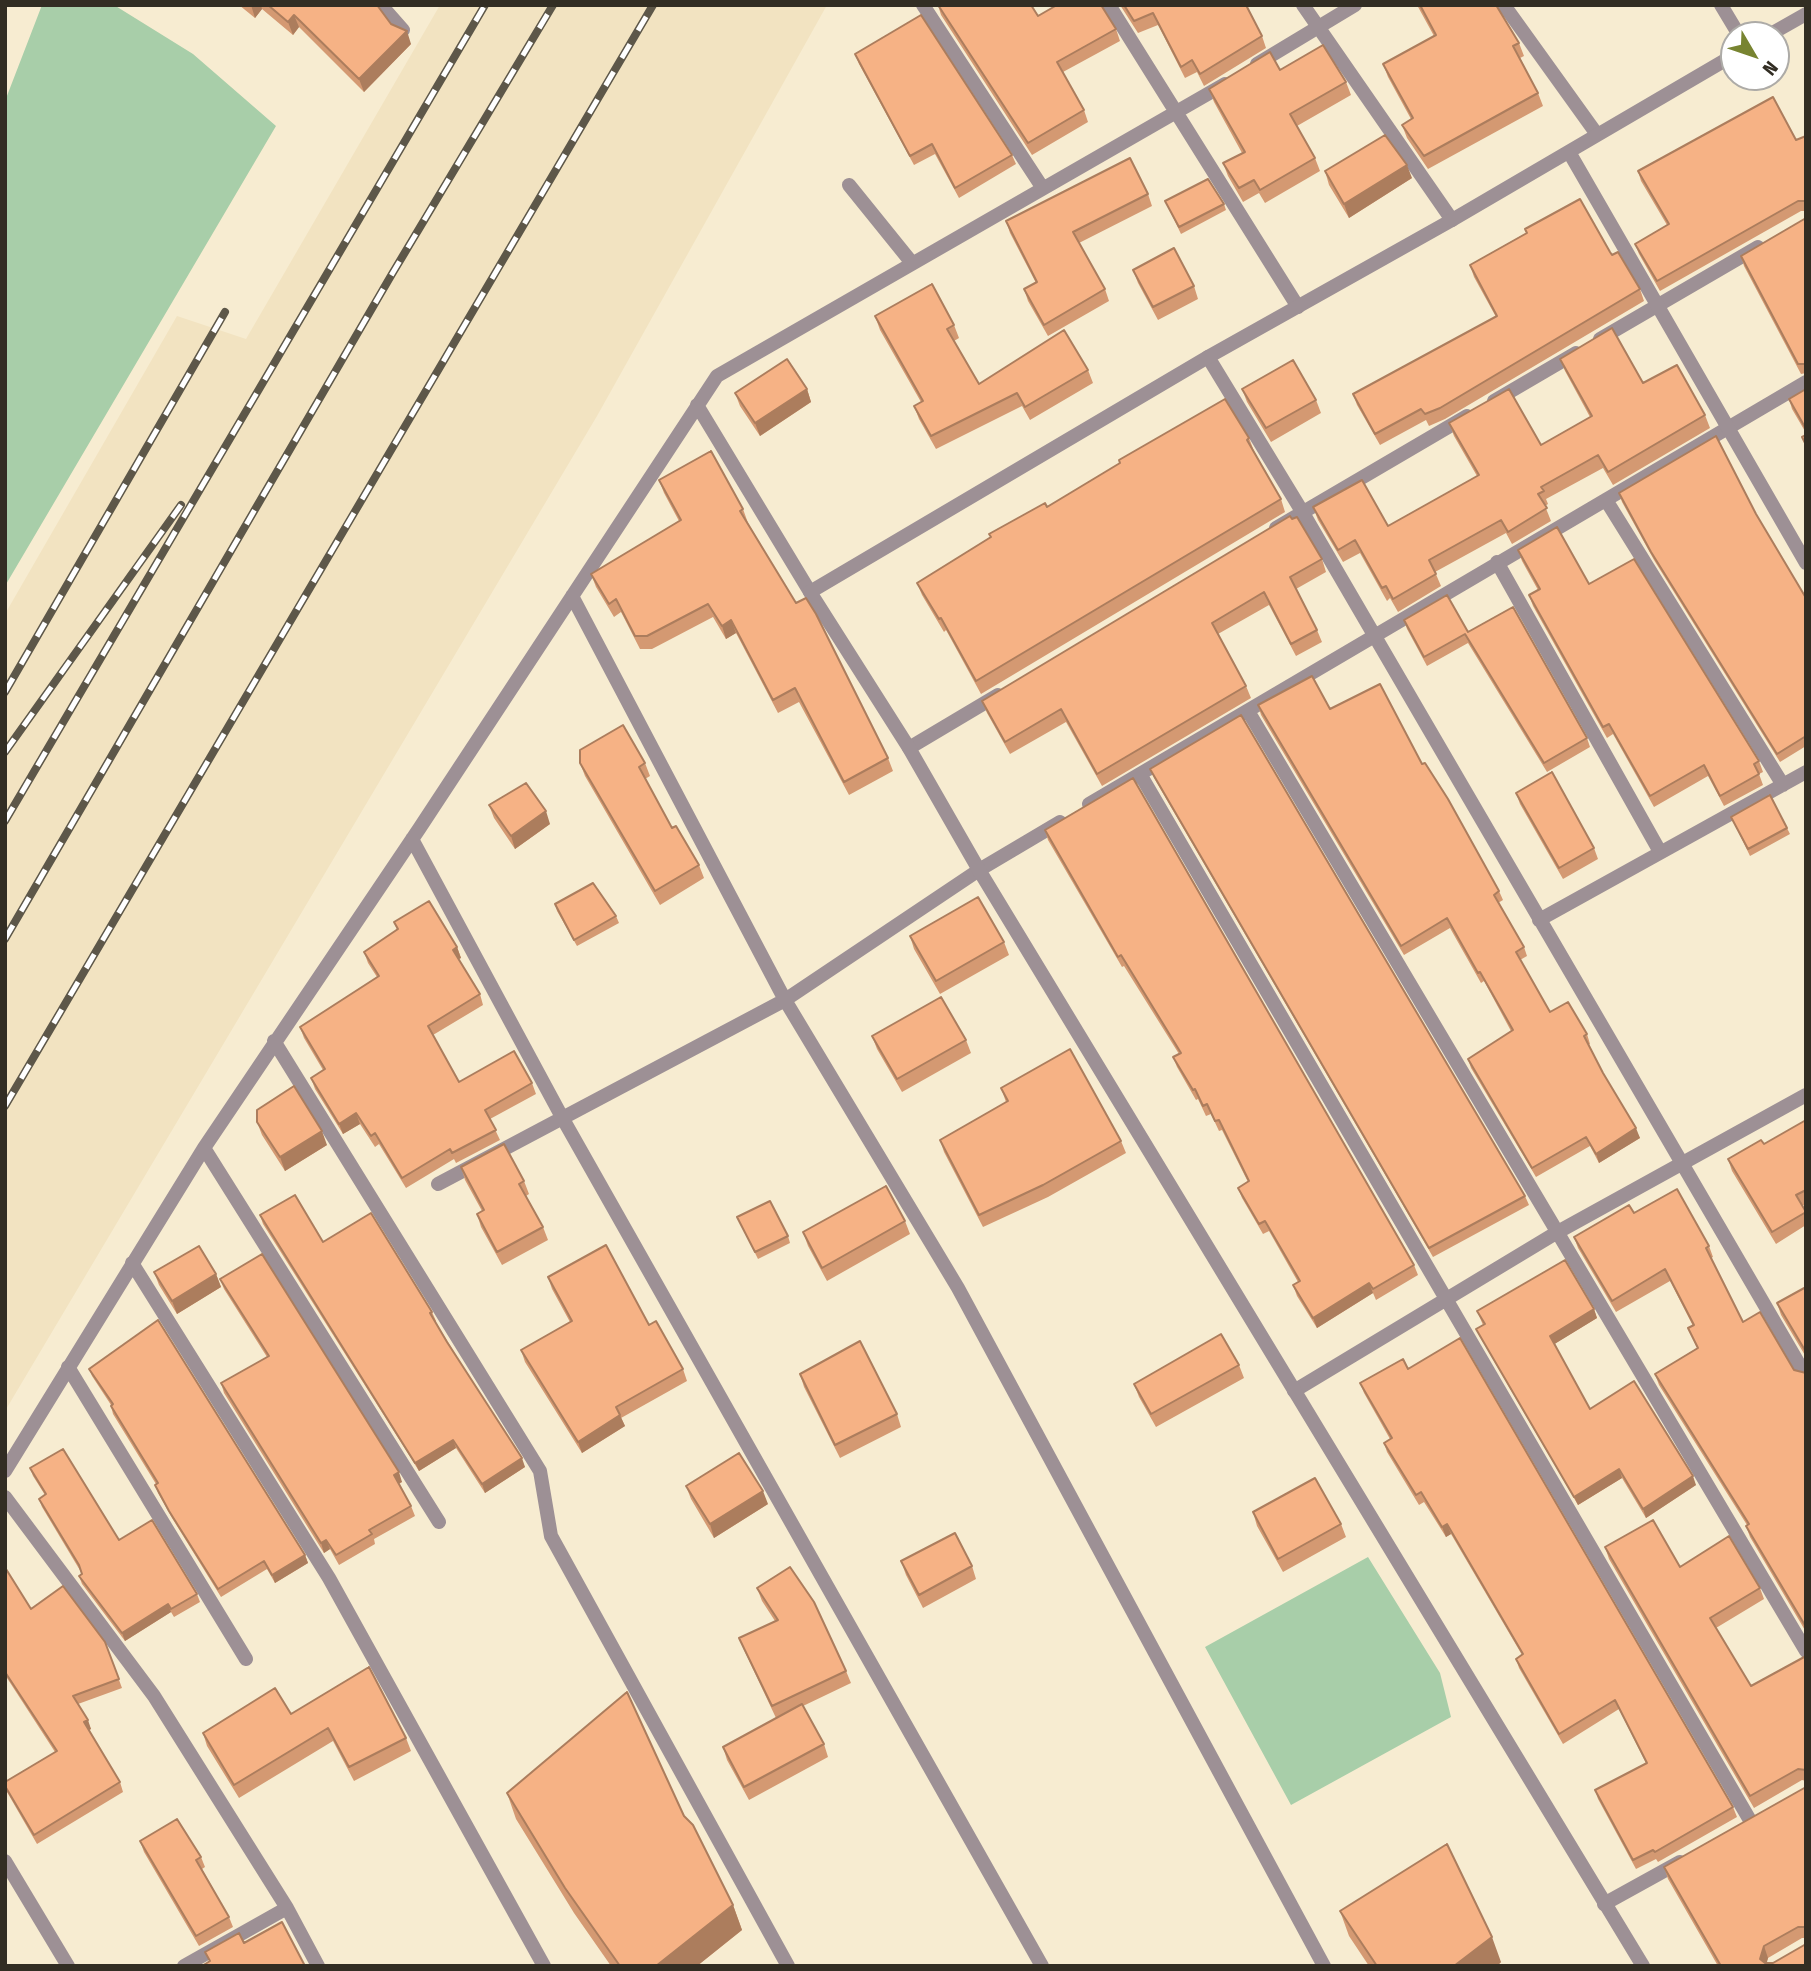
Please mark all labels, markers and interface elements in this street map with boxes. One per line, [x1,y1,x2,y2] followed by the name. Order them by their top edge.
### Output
[1720,21,1790,91] north arrow
[1758,57,1783,80] text: N

